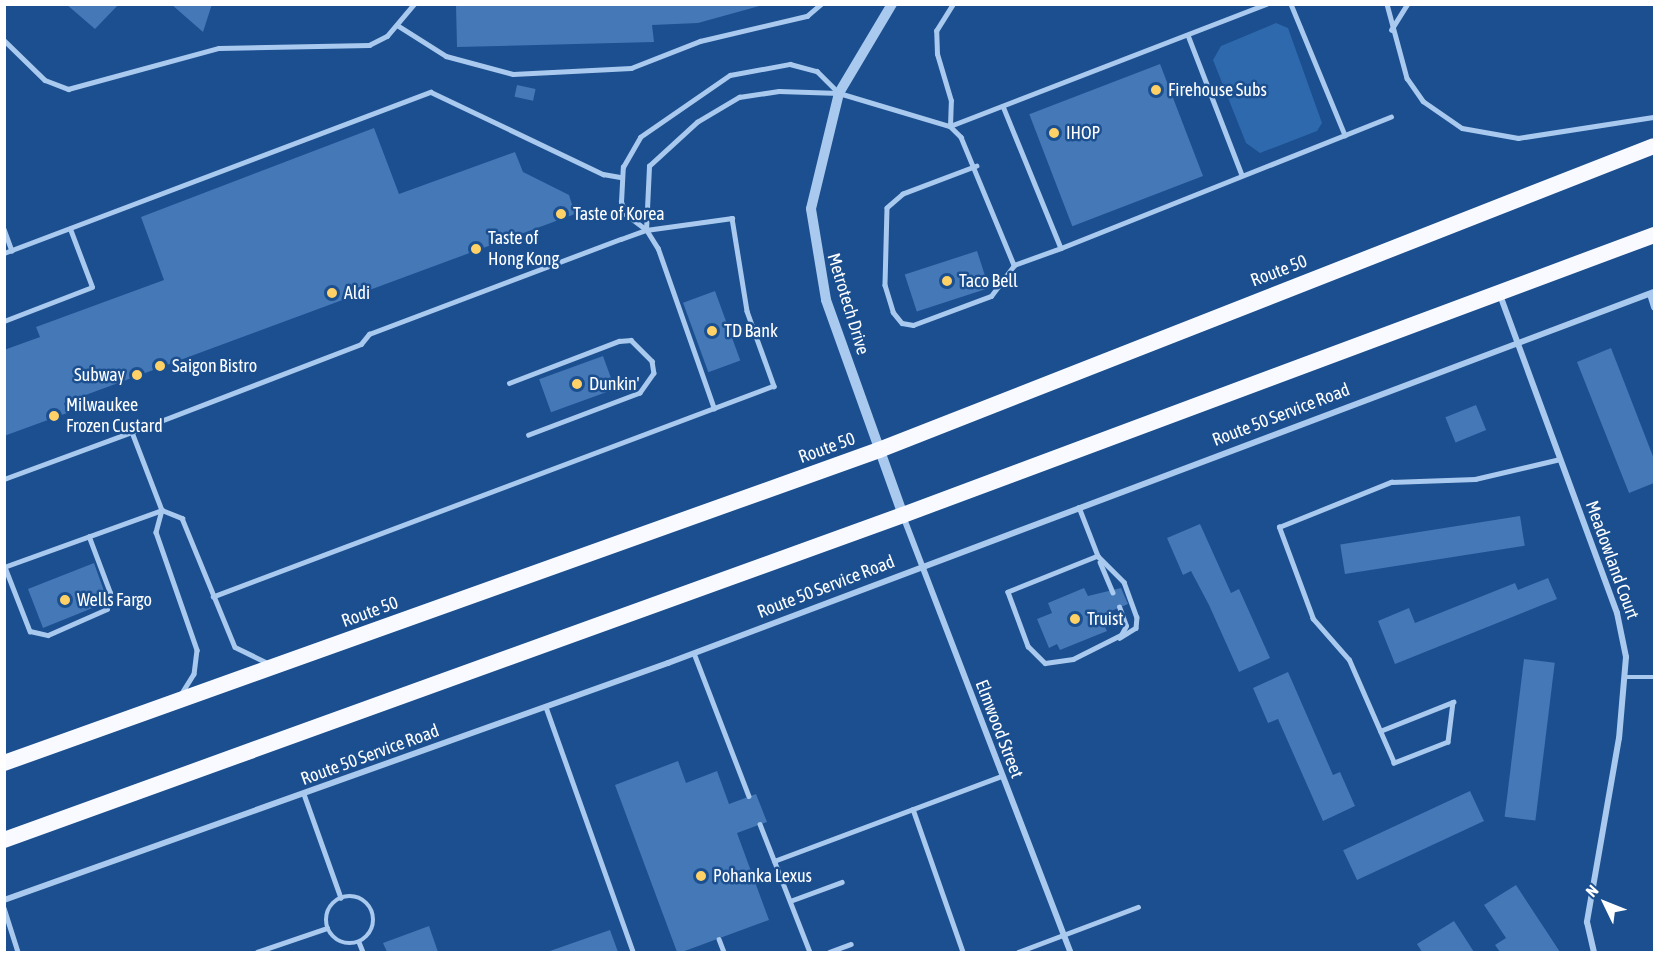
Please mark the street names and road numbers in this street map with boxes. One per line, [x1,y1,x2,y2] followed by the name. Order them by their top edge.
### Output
[1248,250,1310,292] street label: Route 50
[822,251,874,357] street label: Metrotech Drive
[1209,379,1353,451] street label: Route 50 Service Road
[796,428,858,468] street label: Route 50
[1581,498,1643,622] street label: Meadowland Court
[754,551,898,623] street label: Route 50 Service Road
[339,592,401,632] street label: Route 50
[970,677,1028,781] street label: Elmwood Street
[298,720,442,790] street label: Route 50 Service Road

